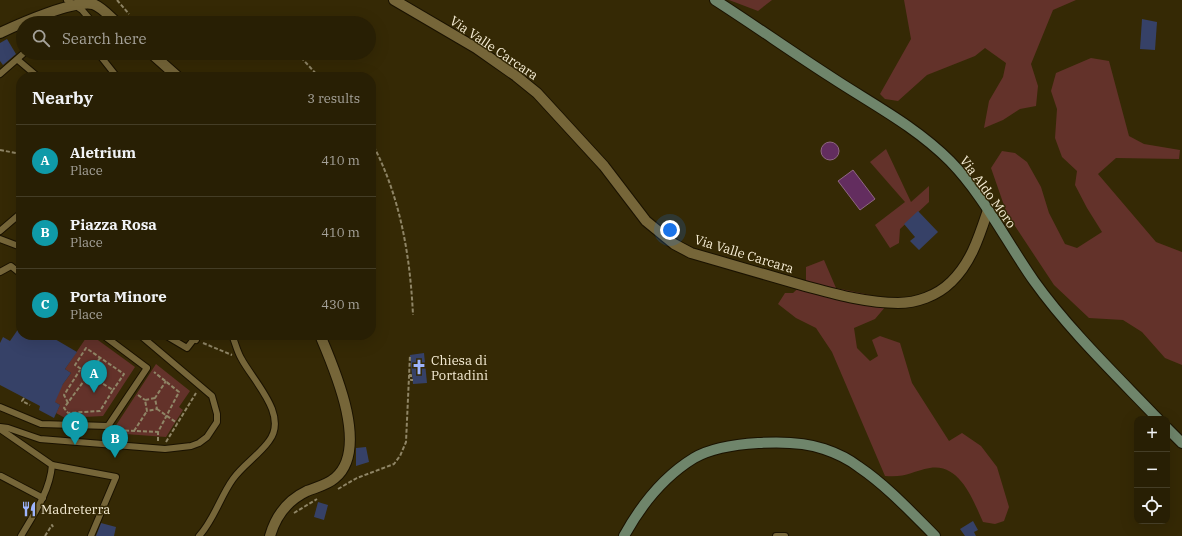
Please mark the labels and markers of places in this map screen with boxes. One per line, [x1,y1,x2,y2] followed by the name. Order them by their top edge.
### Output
[431,352,488,384] place label: Chiesa di Portadini
[410,358,428,376] church icon: Chiesa di Portadini
[81,360,107,393] pin: A
[62,412,88,445] pin: C
[102,425,128,458] pin: B
[20,500,38,518] restaurant icon: Madreterra
[41,501,110,518] place label: Madreterra

